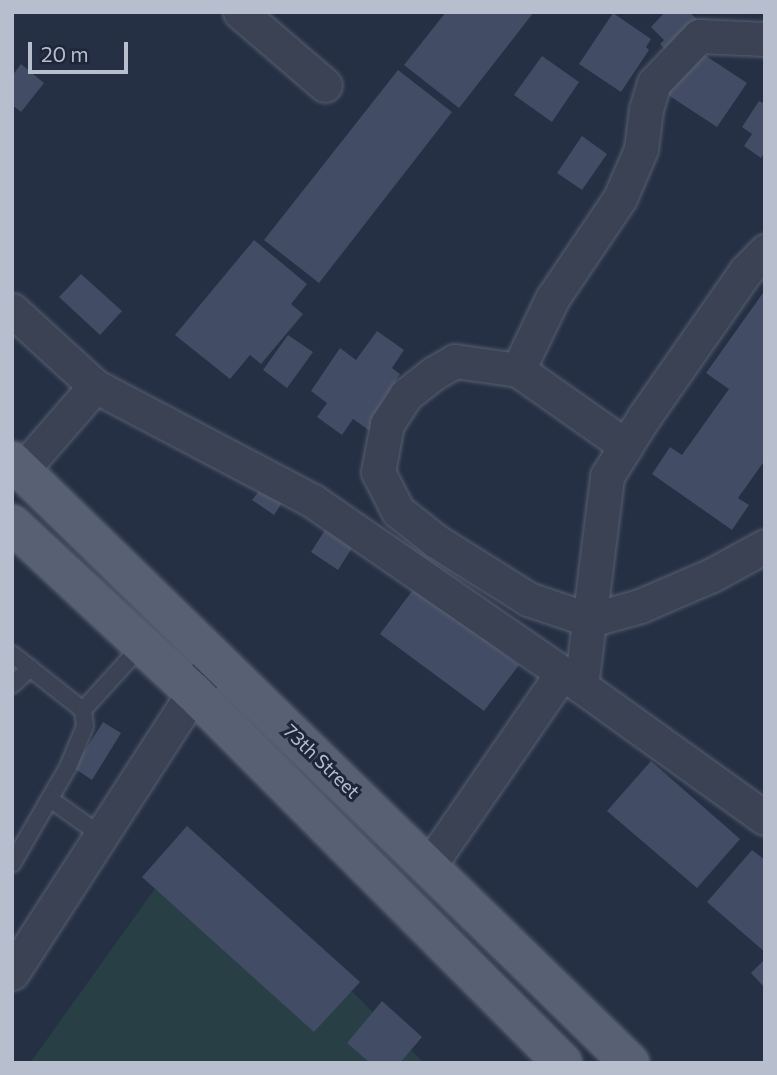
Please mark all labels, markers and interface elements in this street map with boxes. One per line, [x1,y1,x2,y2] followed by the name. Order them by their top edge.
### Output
[32,28,131,72] scale bar
[41,41,89,66] text: 20 m
[279,719,365,803] street label: 73th Street

